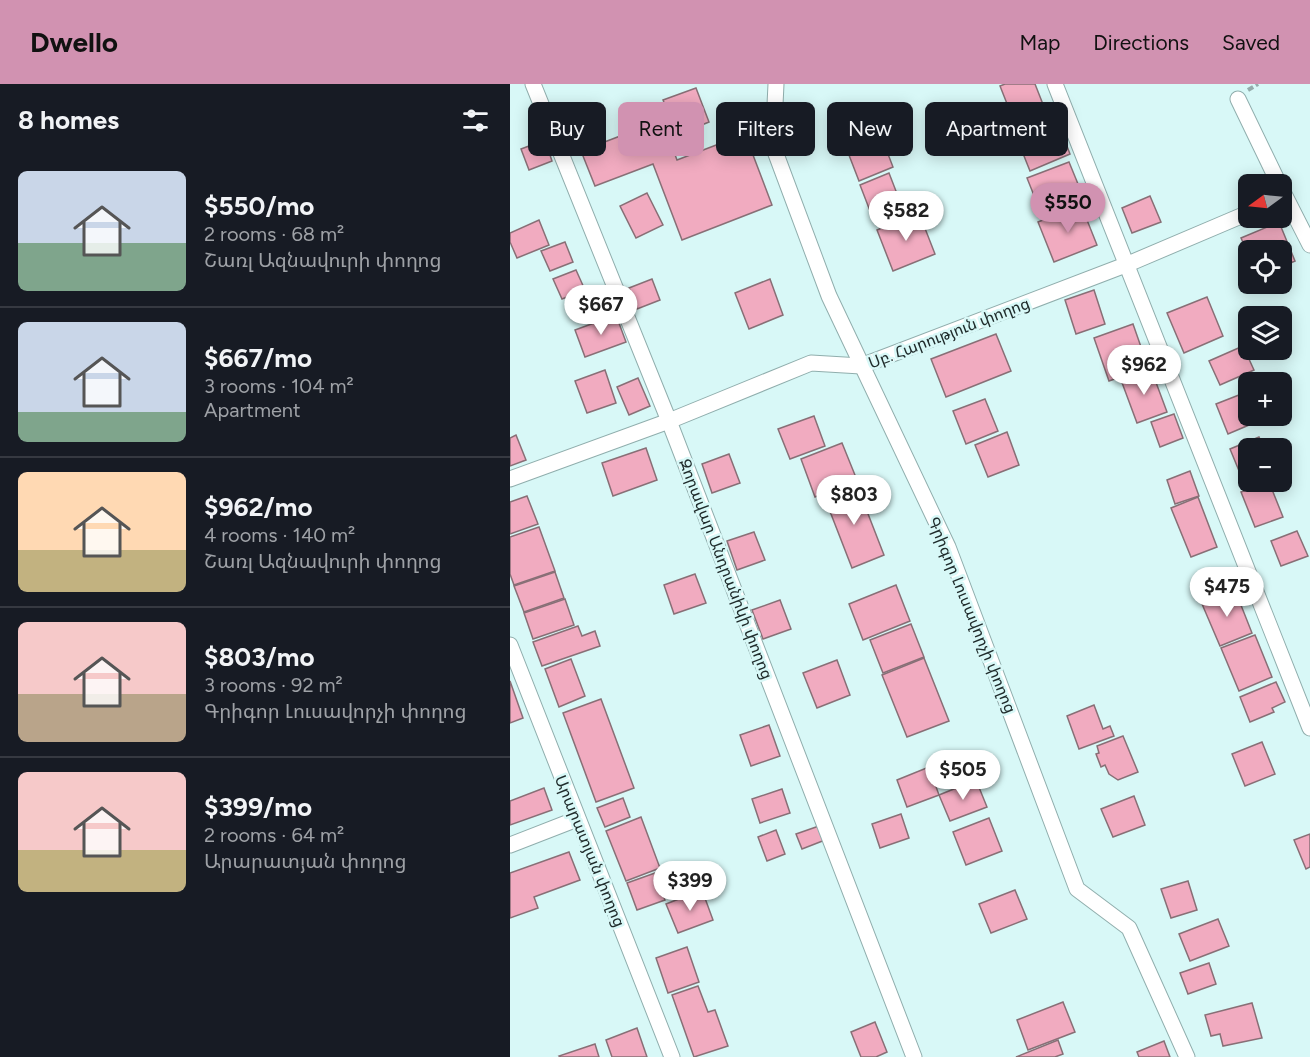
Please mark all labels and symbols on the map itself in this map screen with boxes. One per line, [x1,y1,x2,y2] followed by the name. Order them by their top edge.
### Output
[1238,174,1292,228] north arrow
[1032,183,1104,234] pin: $550
[870,191,942,242] pin: $582
[565,285,637,336] pin: $667
[866,293,1032,373] street label: Սբ. Հարություն փողոց
[1108,345,1180,396] pin: $962
[675,456,777,682] street label: Զորավար Անդրանիկի փողոց
[818,475,890,526] pin: $803
[924,514,1020,716] street label: Գրիգոր Լուսավորչի փողոց
[1191,567,1263,618] pin: $475
[927,750,999,801] pin: $505
[551,772,629,930] street label: Արարատյան փողոց
[654,861,726,912] pin: $399

